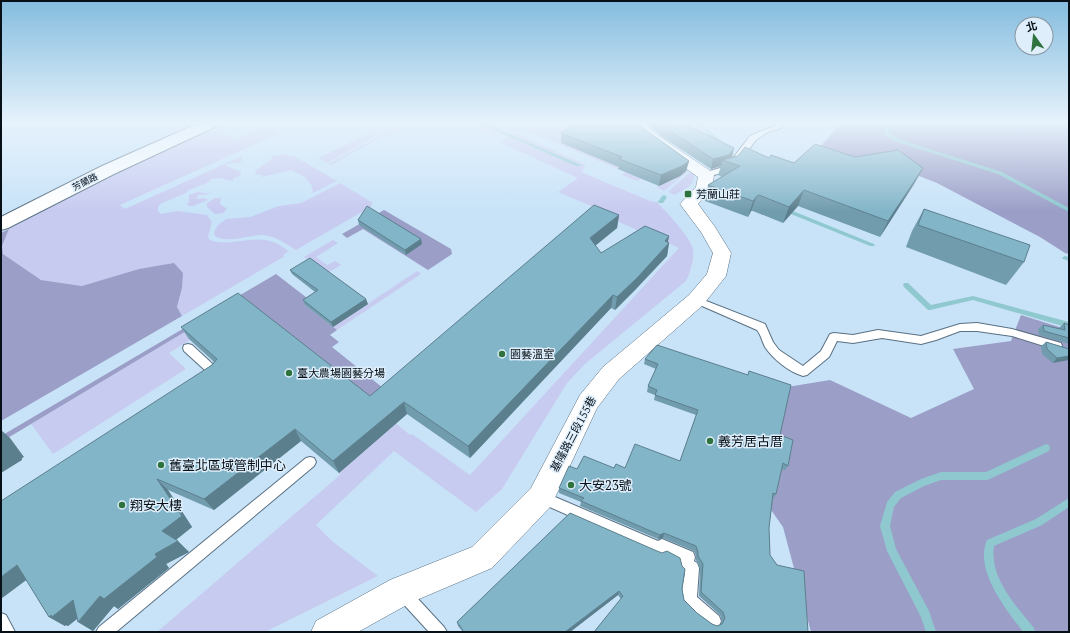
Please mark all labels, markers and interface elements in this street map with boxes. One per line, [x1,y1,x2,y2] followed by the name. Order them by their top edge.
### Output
[1014,16,1054,56] north arrow
[1024,18,1039,35] text: 北
[70,171,100,193] street label: 芳蘭路
[696,187,740,201] place label: 芳蘭山莊
[683,189,693,199] marker: 芳蘭山莊
[510,347,554,361] place label: 園藝溫室
[497,349,507,359] marker: 園藝溫室
[297,366,385,380] place label: 臺大農場園藝分場
[284,368,294,378] marker: 臺大農場園藝分場
[547,394,599,474] street label: 基隆路三段155巷
[718,432,783,450] place label: 義芳居古厝
[705,436,715,446] marker: 義芳居古厝
[169,456,286,474] place label: 舊臺北區域管制中心
[156,460,166,470] marker: 舊臺北區域管制中心
[579,476,632,494] place label: 大安23號
[566,480,576,490] marker: 大安23號
[130,496,182,514] place label: 翔安大樓
[117,500,127,510] marker: 翔安大樓

